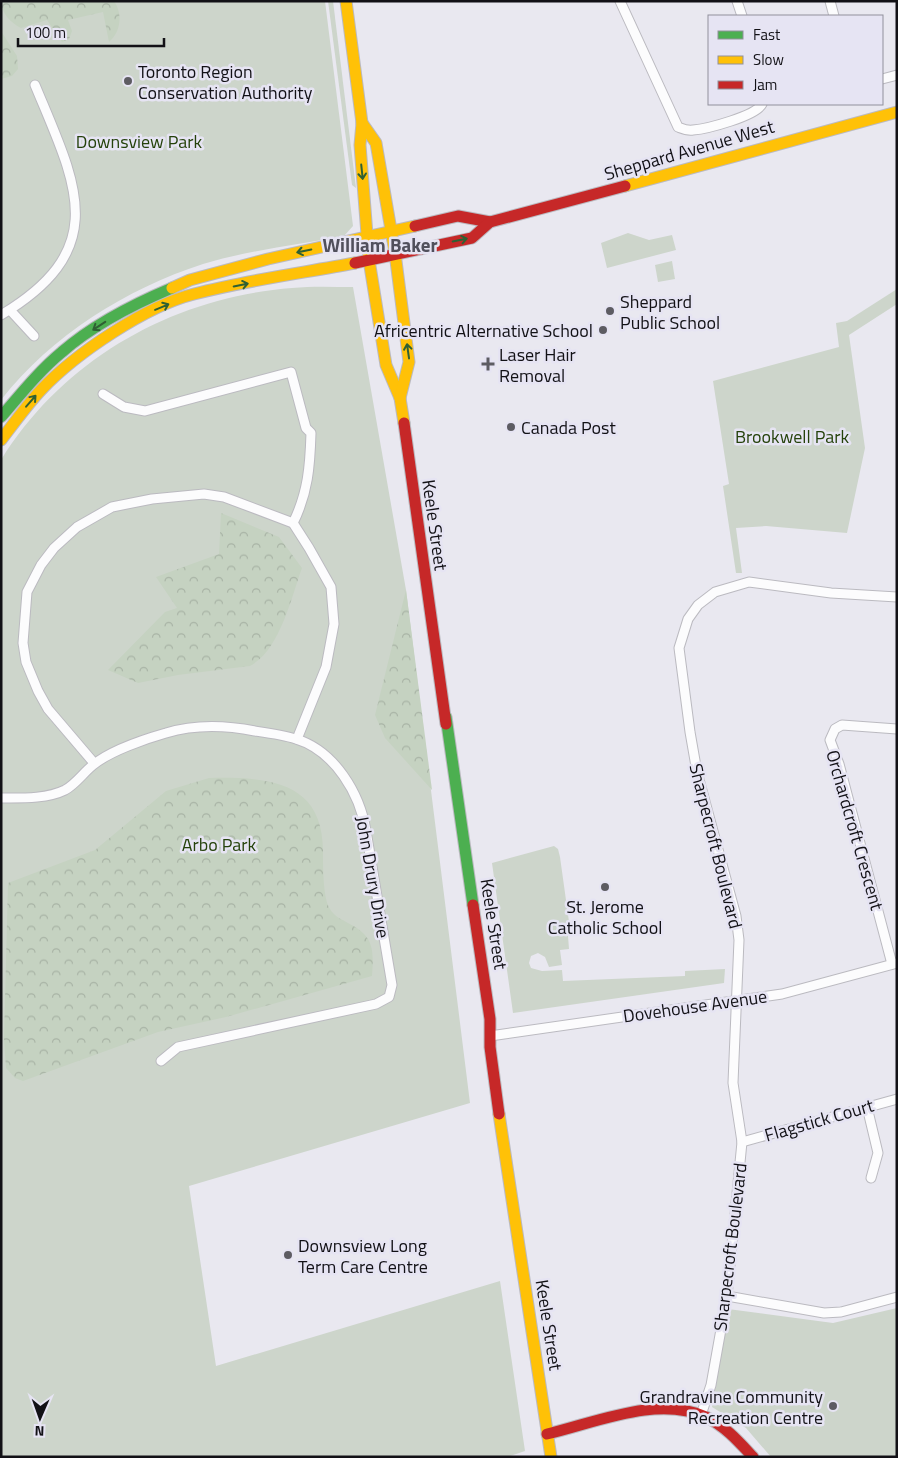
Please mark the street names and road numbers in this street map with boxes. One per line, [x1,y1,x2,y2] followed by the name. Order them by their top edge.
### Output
[601,113,778,187] street label: Sheppard Avenue West
[415,478,455,573] street label: Keele Street
[819,747,891,914] street label: Orchardcroft Crescent
[682,761,750,931] street label: Sharpecroft Boulevard
[349,814,397,940] street label: John Drury Drive
[473,877,515,972] street label: Keele Street
[621,983,769,1029] street label: Dovehouse Avenue
[761,1091,877,1148] street label: Flagstick Court
[706,1161,754,1333] street label: Sharpecroft Boulevard
[528,1278,570,1373] street label: Keele Street

